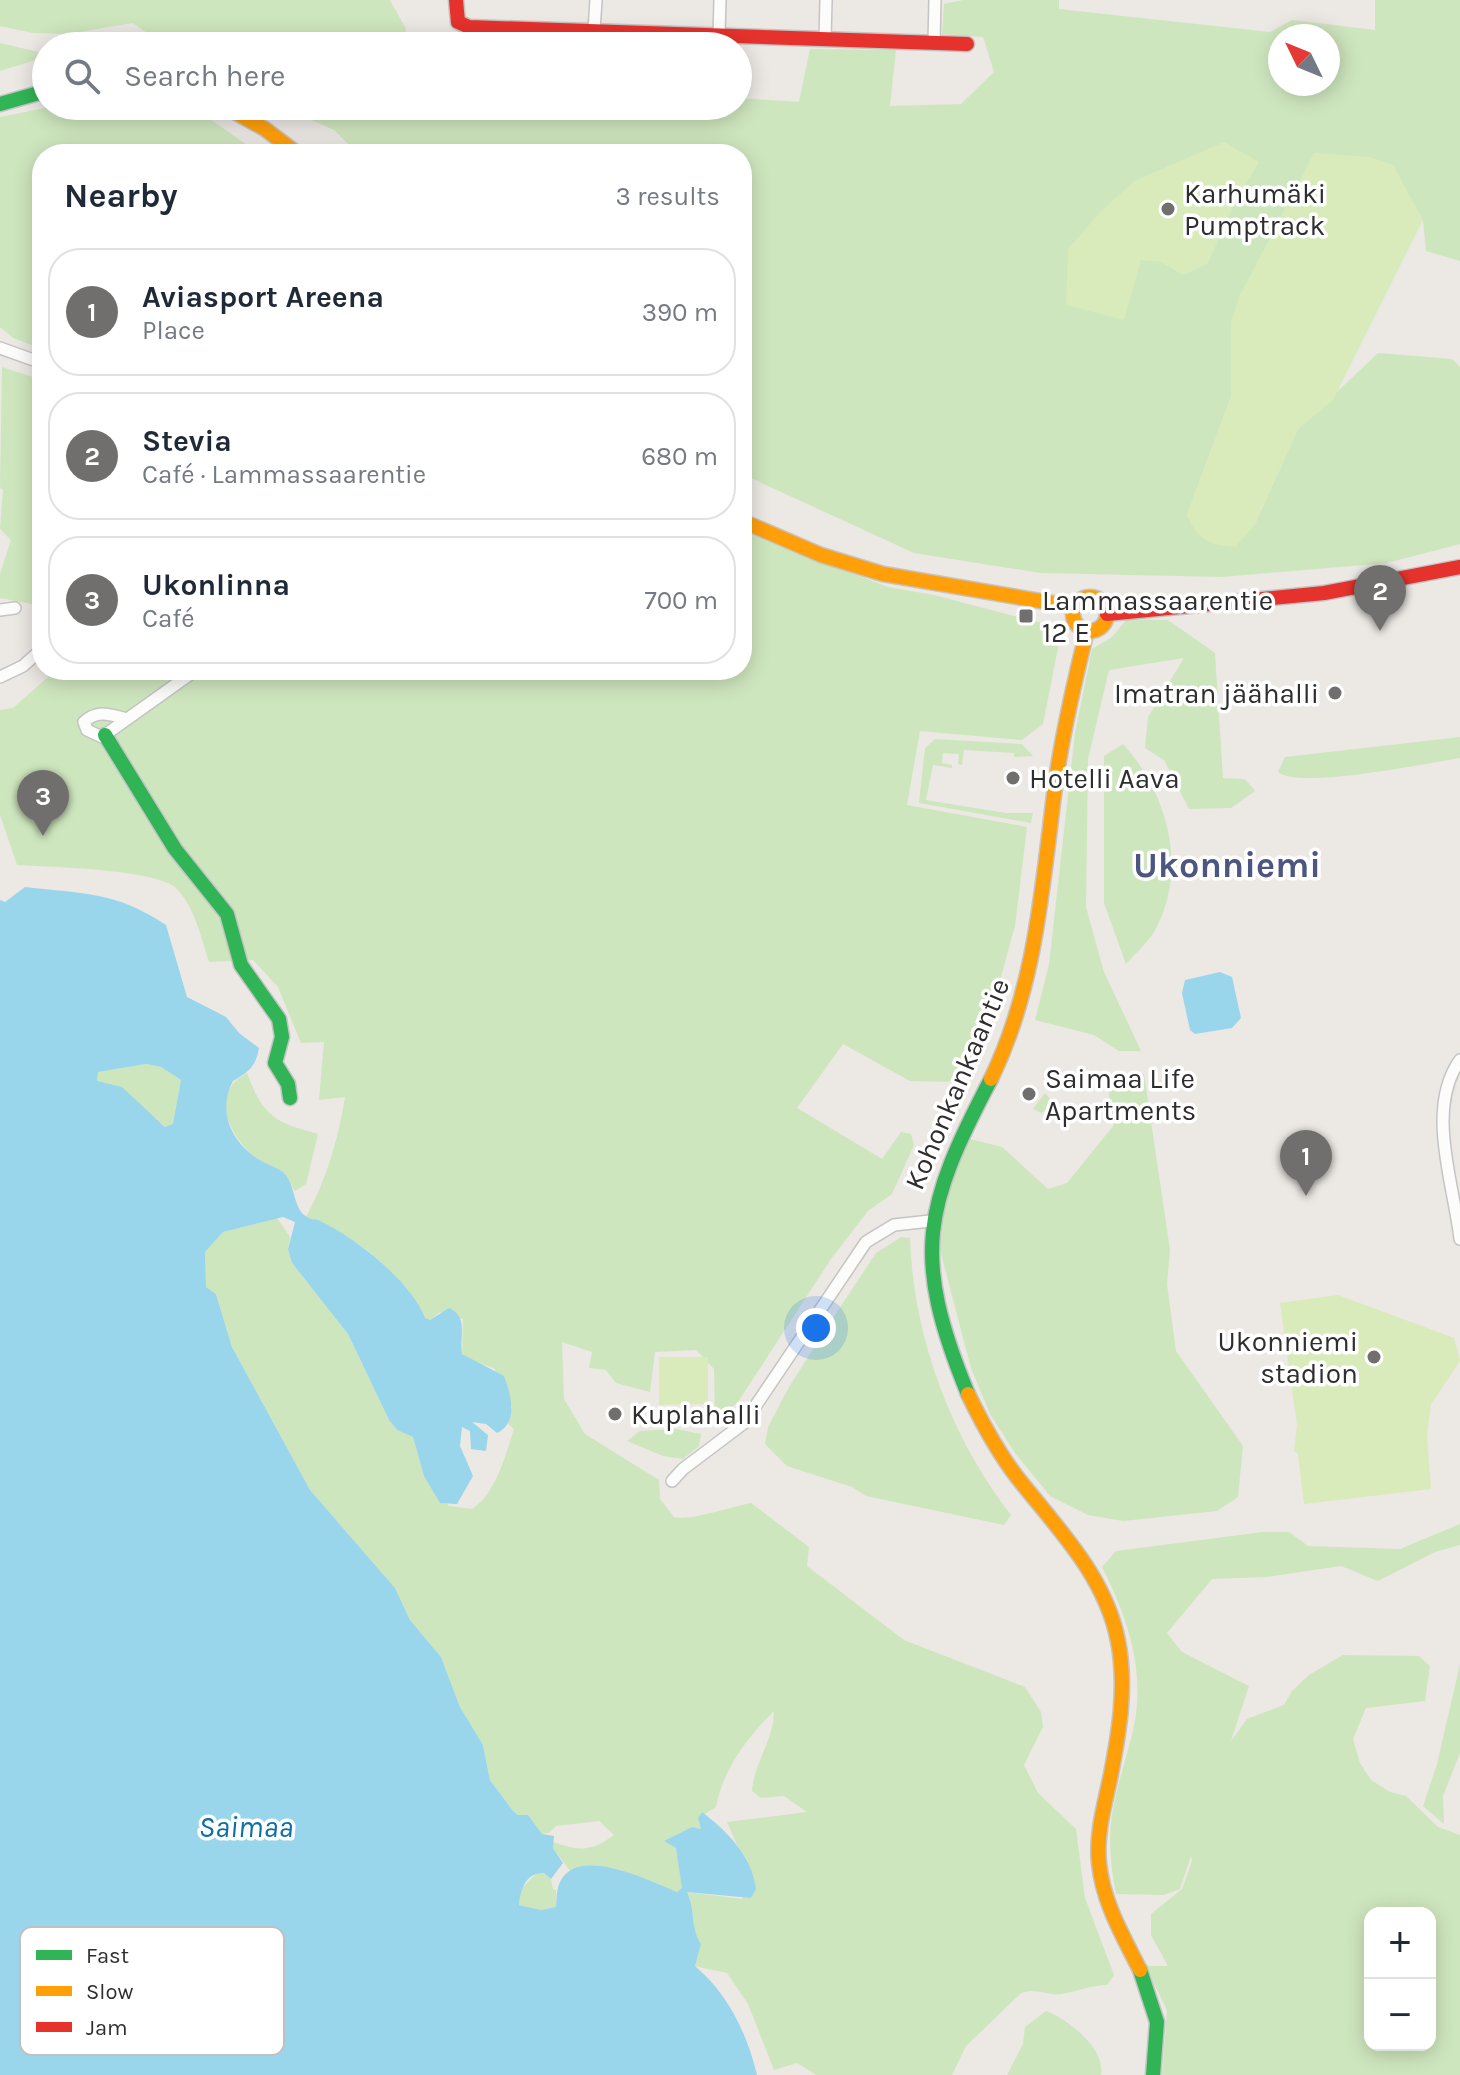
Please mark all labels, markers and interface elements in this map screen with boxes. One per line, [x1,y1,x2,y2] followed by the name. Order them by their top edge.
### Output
[1268,24,1340,96] north arrow
[32,32,752,120] search box
[60,54,104,98] icon: search
[124,58,285,94] text: Search here
[64,176,178,216] text: Nearby
[1184,177,1326,242] place label: Karhumäki Pumptrack
[616,181,720,212] text: 3 results
[1159,200,1177,218] marker: Karhumäki Pumptrack
[142,279,384,315] text: Aviasport Areena
[87,297,97,328] text: 1
[642,297,718,328] text: 390 m
[142,315,205,346] text: Place
[142,423,232,459] text: Stevia
[84,441,100,472] text: 2
[641,441,718,472] text: 680 m
[142,459,426,490] text: Café · Lammassaarentie
[1354,565,1406,631] pin: 2
[142,567,290,603] text: Ukonlinna
[1042,584,1273,649] place label: Lammassaarentie 12 E
[84,585,100,616] text: 3
[644,585,718,616] text: 700 m
[142,603,195,634] text: Café
[1017,607,1035,625] marker: Lammassaarentie 12 E
[1114,677,1319,710] place label: Imatran jäähalli
[1326,684,1344,702] marker: Imatran jäähalli
[1029,762,1180,795] place label: Hotelli Aava
[1004,769,1022,787] marker: Hotelli Aava
[17,770,69,836] pin: 3
[1133,844,1321,886] district label: Ukonniemi
[898,973,1016,1195] street label: Kohonkankaantie
[1045,1062,1196,1127] place label: Saimaa Life Apartments
[1020,1085,1038,1103] marker: Saimaa Life Apartments
[1280,1130,1332,1196] pin: 1
[796,1308,836,1348] your location
[1218,1325,1358,1390] place label: Ukonniemi stadion
[1365,1348,1383,1366] marker: Ukonniemi stadion
[631,1398,761,1431] place label: Kuplahalli
[606,1405,624,1423] marker: Kuplahalli
[199,1809,293,1845] water label: Saimaa
[1364,1907,1436,2051] map controls
[1364,1907,1436,1979] button: +
[20,1927,284,2055] legend
[86,1943,129,1969] text: Fast
[86,1979,133,2005] text: Slow
[1364,1979,1436,2051] button: −
[86,2015,128,2041] text: Jam

